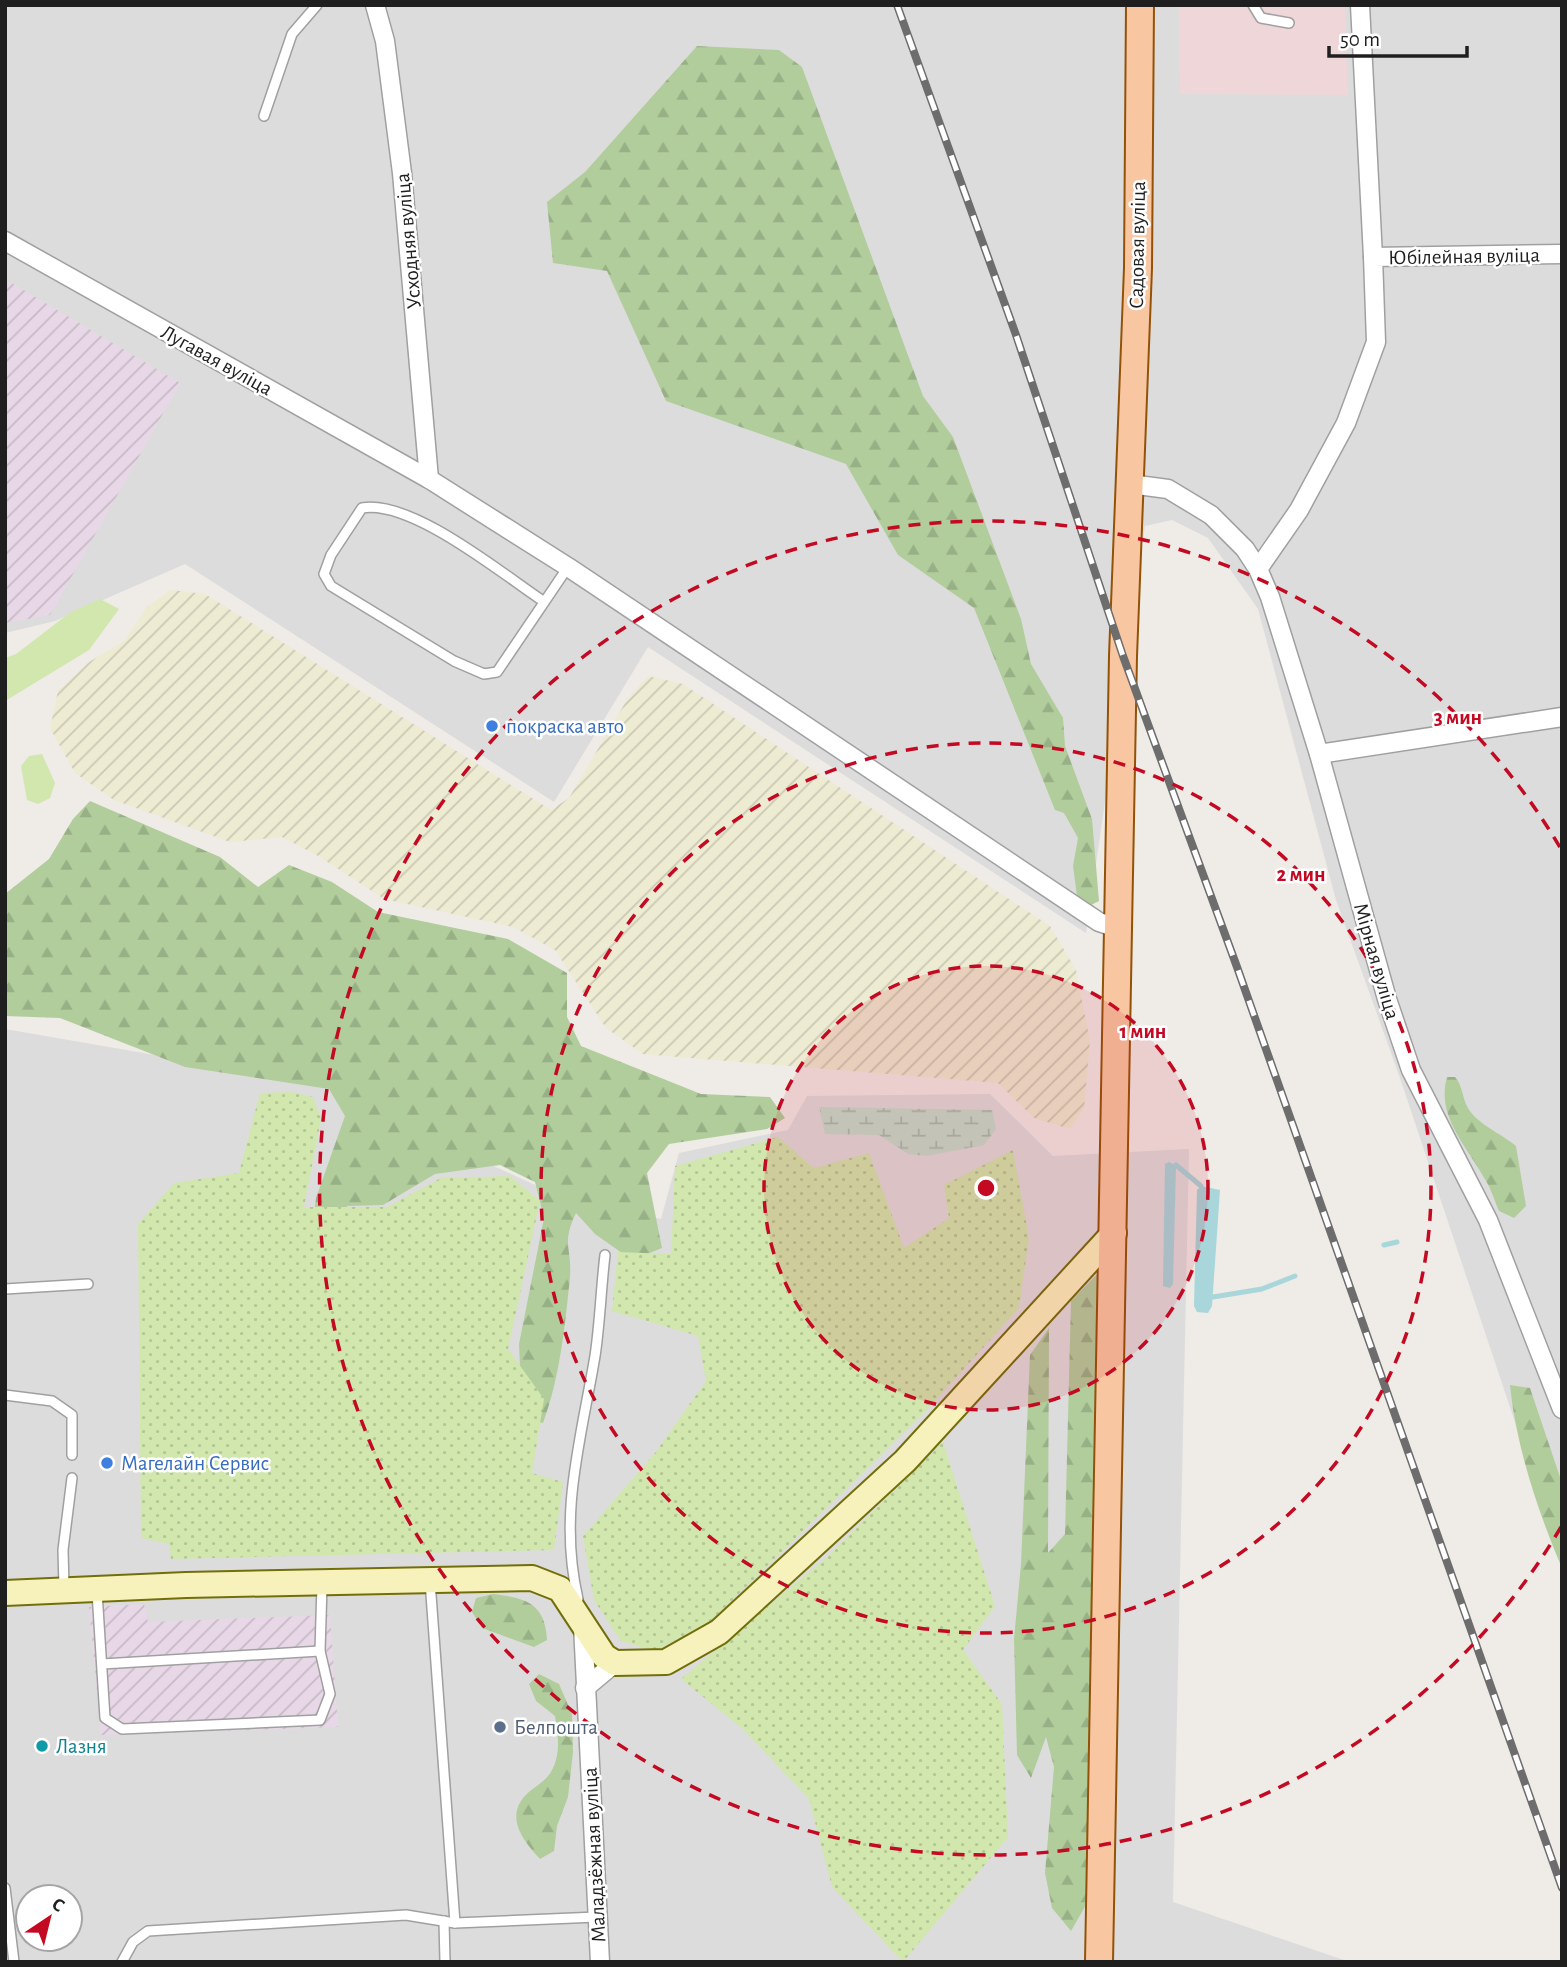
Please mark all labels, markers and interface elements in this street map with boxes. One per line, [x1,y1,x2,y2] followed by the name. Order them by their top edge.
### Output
[1329,14,1467,58] scale bar
[1340,29,1380,50] text: 50 m
[392,172,425,310] street label: Усходняя вуліца
[1126,180,1149,309] street label: Садовая вуліца
[1388,245,1540,268] street label: Юбілейная вуліца
[158,321,276,400] street label: Лугавая вуліца
[1434,707,1482,728] text: 3 мин
[506,716,624,737] place label: покраска авто
[484,718,500,734] marker: покраска авто
[1276,864,1326,885] text: 2 мин
[1350,901,1403,1022] street label: Мірная вуліца
[1120,1021,1166,1042] text: 1 мин
[974,1176,998,1200] centre of rings
[121,1453,269,1474] place label: Магелайн Сервис
[99,1455,115,1471] marker: Магелайн Сервис
[514,1717,598,1738] place label: Белпошта
[492,1719,508,1735] marker: Белпошта
[56,1736,107,1757] place label: Лазня
[34,1738,50,1754] marker: Лазня
[579,1766,610,1943] street label: Маладзёжная вуліца
[14,1883,84,1953] north arrow
[48,1895,68,1916] text: С

